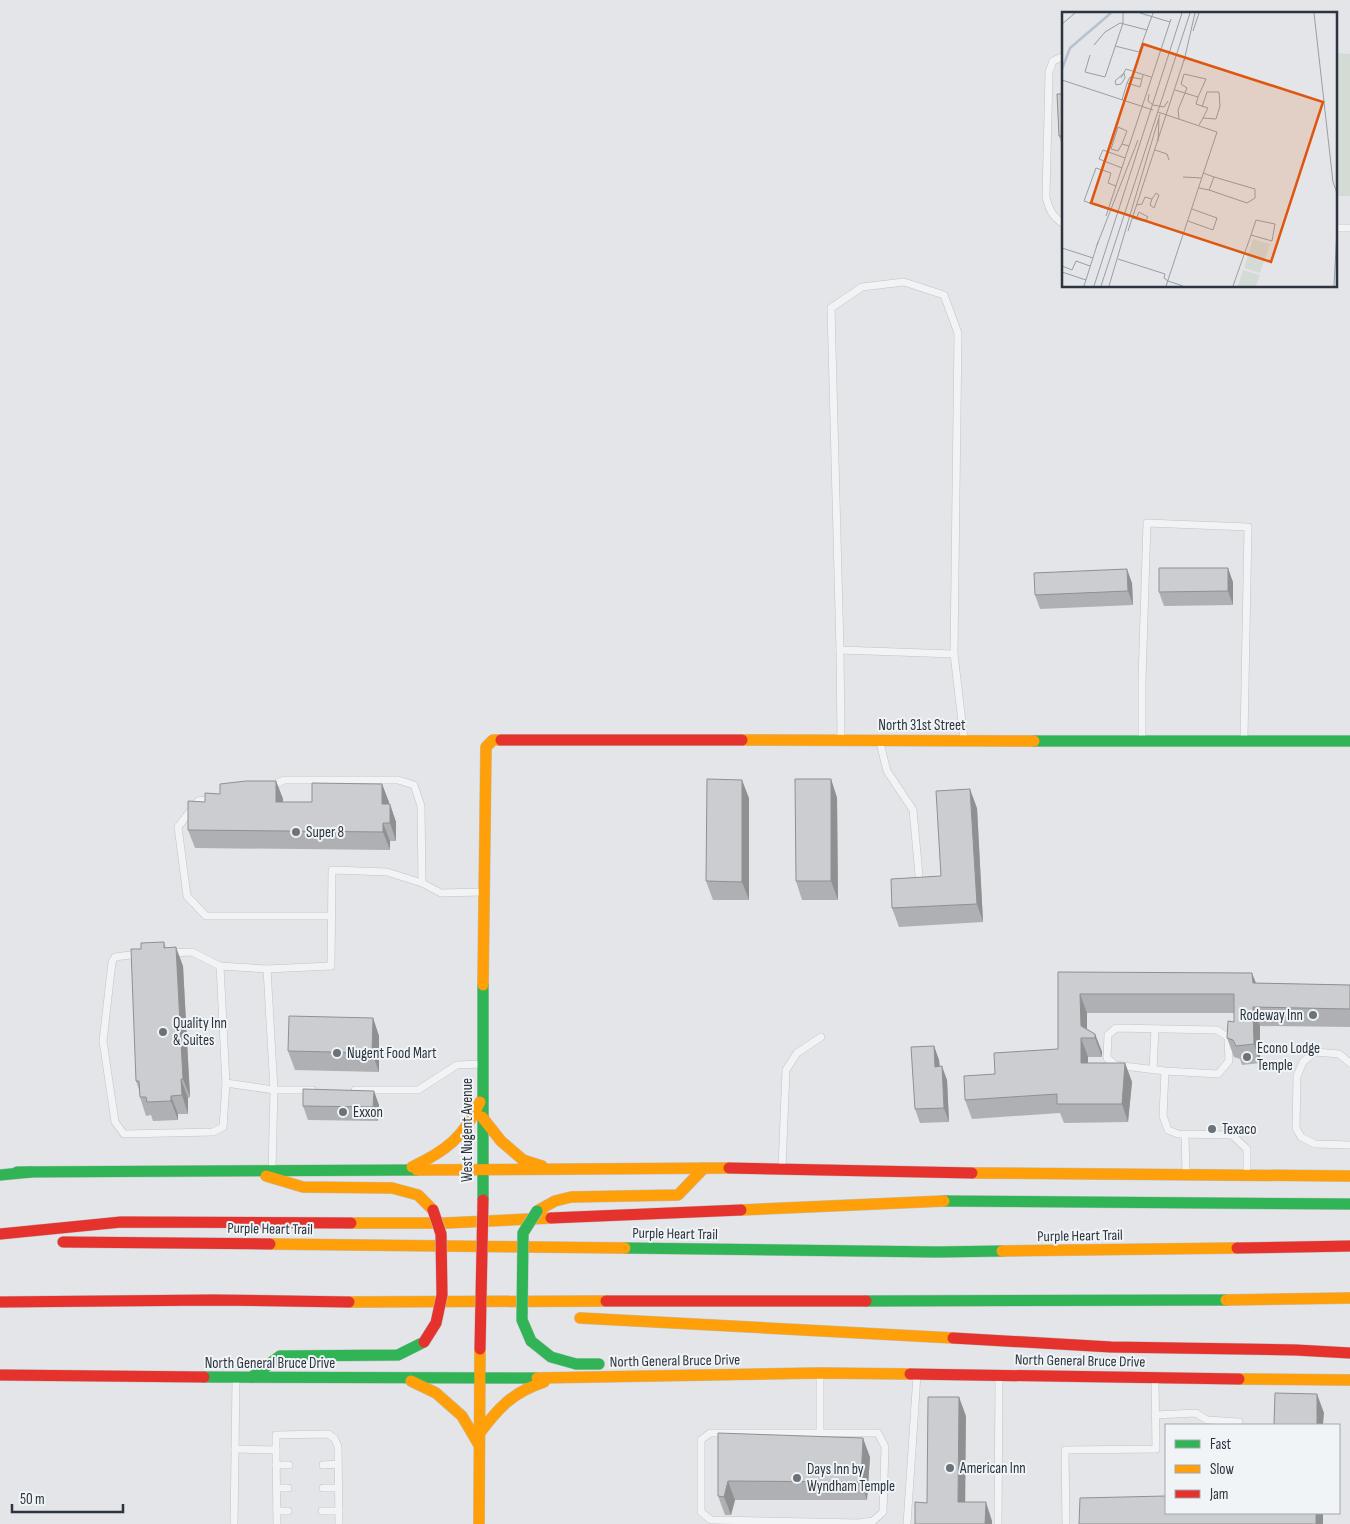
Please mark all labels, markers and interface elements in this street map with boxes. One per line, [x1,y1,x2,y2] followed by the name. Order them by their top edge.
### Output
[1062,12,1338,288] inset map
[878,716,966,735] street label: North 31st Street
[306,823,344,842] place label: Super 8
[290,826,302,838] marker: Super 8
[1240,1006,1303,1025] place label: Rodeway Inn
[1307,1009,1319,1021] marker: Rodeway Inn
[173,1014,227,1050] place label: Quality Inn & Suites
[157,1026,169,1038] marker: Quality Inn & Suites
[1257,1039,1320,1075] place label: Econo Lodge Temple
[347,1044,437,1063] place label: Nugent Food Mart
[331,1047,343,1059] marker: Nugent Food Mart
[1241,1051,1253,1063] marker: Econo Lodge Temple
[458,1078,477,1182] street label: West Nugent Avenue
[353,1103,383,1122] place label: Exxon
[337,1106,349,1118] marker: Exxon
[1222,1120,1256,1139] place label: Texaco
[1206,1123,1218,1135] marker: Texaco
[227,1219,313,1239] street label: Purple Heart Trail
[632,1224,718,1244] street label: Purple Heart Trail
[1037,1226,1123,1246] street label: Purple Heart Trail
[610,1350,740,1372] street label: North General Bruce Drive
[1015,1350,1145,1372] street label: North General Bruce Drive
[205,1354,335,1373] street label: North General Bruce Drive
[1165,1424,1340,1514] legend
[1210,1435,1232,1454] text: Fast
[959,1459,1026,1478] place label: American Inn
[807,1460,895,1496] place label: Days Inn by Wyndham Temple
[1210,1460,1234,1479] text: Slow
[944,1462,956,1474] marker: American Inn
[791,1472,803,1484] marker: Days Inn by Wyndham Temple
[12,1482,124,1514] scale bar
[1209,1485,1228,1504] text: Jam
[20,1490,45,1509] text: 50 m

